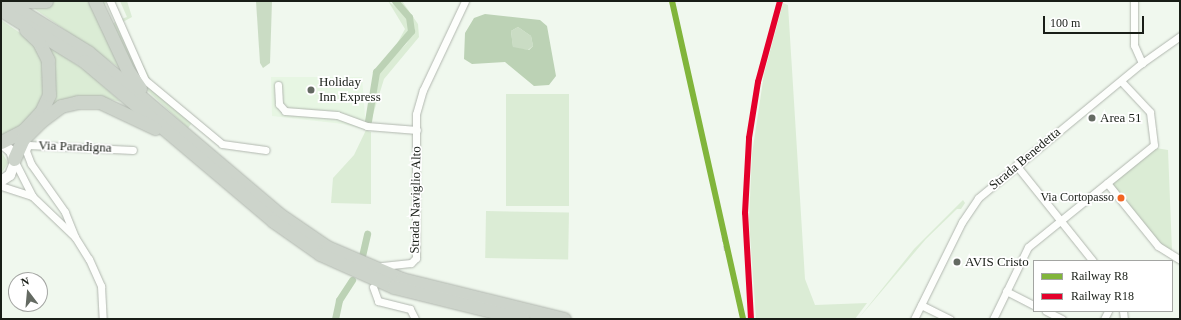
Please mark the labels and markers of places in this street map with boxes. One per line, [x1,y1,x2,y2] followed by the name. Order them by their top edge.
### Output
[319,75,381,106] place label: Holiday Inn Express
[306,85,316,95] marker: Holiday Inn Express
[1100,110,1142,126] place label: Area 51
[1087,113,1097,123] marker: Area 51
[1040,191,1114,205] place label: Via Cortopasso
[1116,193,1126,203] marker: Via Cortopasso
[965,254,1029,270] place label: AVIS Cristo
[952,257,962,267] marker: AVIS Cristo

